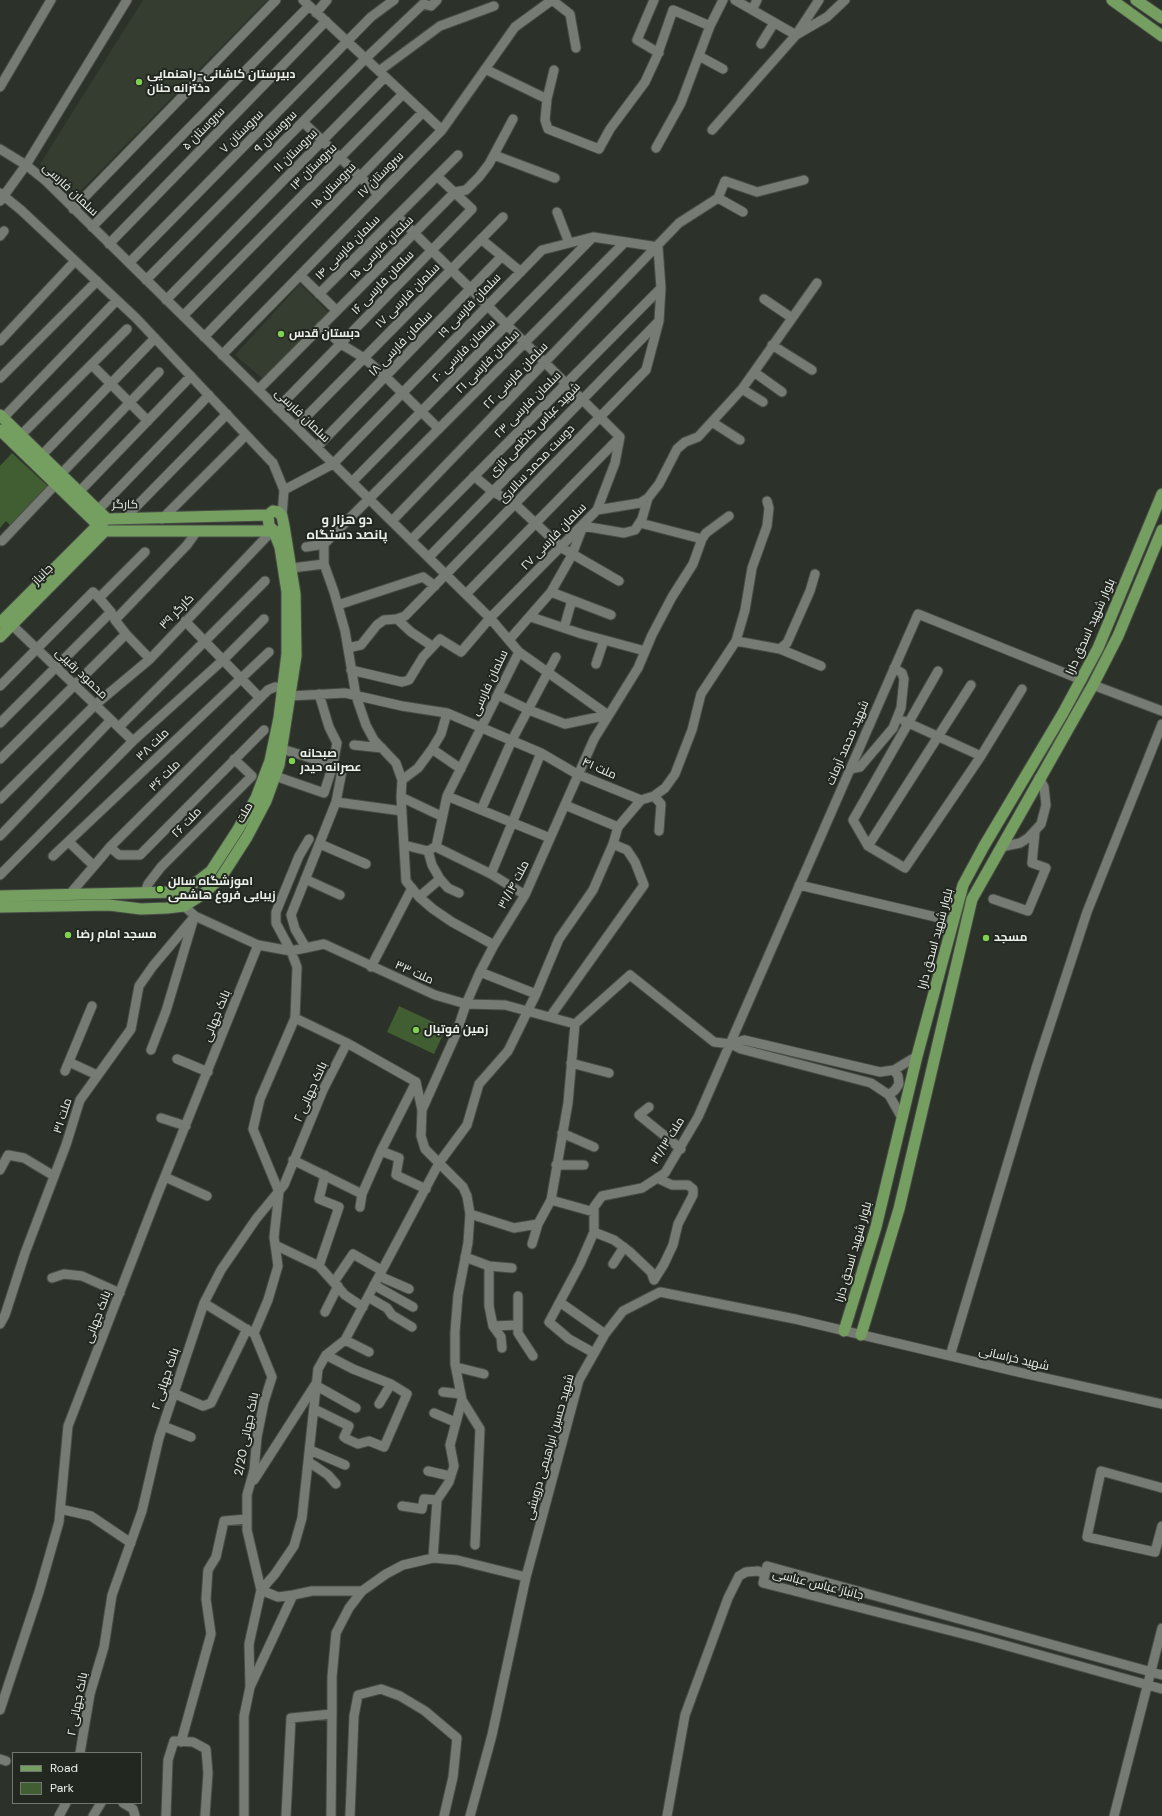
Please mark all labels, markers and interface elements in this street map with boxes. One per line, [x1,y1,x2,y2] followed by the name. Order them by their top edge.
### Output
[147,68,295,96] place label: دبیرستان کاشانی-راهنمایی دخترانه حنان
[134,77,144,87] marker: دبیرستان کاشانی-راهنمایی دخترانه حنان
[180,104,228,154] street label: سروستان ۵
[217,107,267,157] street label: سروستان ۷
[252,108,300,156] street label: سروستان ۹
[271,126,321,176] street label: سروستان ۱۱
[288,141,340,193] street label: سروستان ۱۳
[355,149,407,201] street label: سروستان ۱۷
[309,160,359,212] street label: سروستان ۱۵
[39,161,101,219] street label: سلمان فارسی
[313,213,383,283] street label: سلمان فارسی ۱۴
[347,213,417,283] street label: سلمان فارسی ۱۵
[349,248,417,318] street label: سلمان فارسی ۱۶
[373,261,443,331] street label: سلمان فارسی ۱۷
[436,271,504,341] street label: سلمان فارسی ۱۹
[366,308,436,380] street label: سلمان فارسی ۱۸
[429,316,499,386] street label: سلمان فارسی ۲۰
[289,327,360,341] place label: دبستان قدس
[453,327,523,397] street label: سلمان فارسی ۲۱
[276,329,286,339] marker: دبستان قدس
[481,340,551,412] street label: سلمان فارسی ۲۲
[492,369,564,441] street label: سلمان فارسی ۲۳
[486,380,584,480] street label: شهید عباس کاظمی نازی
[271,386,333,446] street label: سلمان فارسی
[496,422,578,506] street label: دوست محمد سالاری
[112,498,138,512] street label: کارگر
[518,500,590,574] street label: سلمان فارسی ۲۷
[307,513,387,544] district label: دو هزار و پانصد دستگاه
[30,562,56,588] street label: جانباز
[1063,577,1119,677] street label: بلوار شهید اسحق دارا
[157,591,197,633] street label: کارگر ۳۹
[52,646,110,702] street label: محمود رقیبی
[468,648,512,718] street label: سلمان فارسی
[824,698,872,788] street label: شهید محمد آرمات
[134,726,172,764] street label: ملت ۳۸
[300,747,361,775] place label: صبحانه عصرانه حیدر
[580,755,618,783] street label: ملت ۴۱
[287,756,297,766] marker: صبحانه عصرانه حیدر
[146,757,184,795] street label: ملت ۳۶
[234,800,256,826] street label: ملت
[169,805,205,841] street label: ملت ۲۶
[495,858,533,912] street label: ملت ۳۱/۱۴
[168,875,276,903] place label: اموزشگاه سالن زیبایی فروغ هاشمی
[155,884,165,894] marker: اموزشگاه سالن زیبایی فروغ هاشمی
[916,887,956,991] street label: بلوار شهید اسحق دارا
[76,928,157,942] place label: مسجد امام رضا
[63,930,73,940] marker: مسجد امام رضا
[994,931,1027,945] place label: مسجد
[981,933,991,943] marker: مسجد
[393,958,435,988] street label: ملت ۳۳
[200,988,234,1044] street label: بانک جهانی
[424,1023,488,1037] place label: زمین فوتبال
[411,1025,421,1035] marker: زمین فوتبال
[291,1060,331,1124] street label: بانک جهانی ۲
[51,1097,75,1135] street label: ملت ۳۱
[648,1115,688,1167] street label: ملت ۳۱/۱۳
[833,1200,875,1304] street label: بلوار شهید اسحق دارا
[81,1289,115,1345] street label: بانک جهانی
[977,1344,1051,1374] street label: شهید خراسانی
[149,1346,183,1412] street label: بانک جهانی ۲
[522,1372,578,1522] street label: شهید حسین ابراهیمی درویشی
[232,1391,262,1477] street label: بانک جهانی 2/20
[771,1567,865,1603] street label: جانباز عباس عباسی
[65,1671,91,1737] street label: بانک جهانی ۲
[12,1752,142,1804] legend
[50,1760,78,1776] text: Road
[50,1780,74,1796] text: Park

